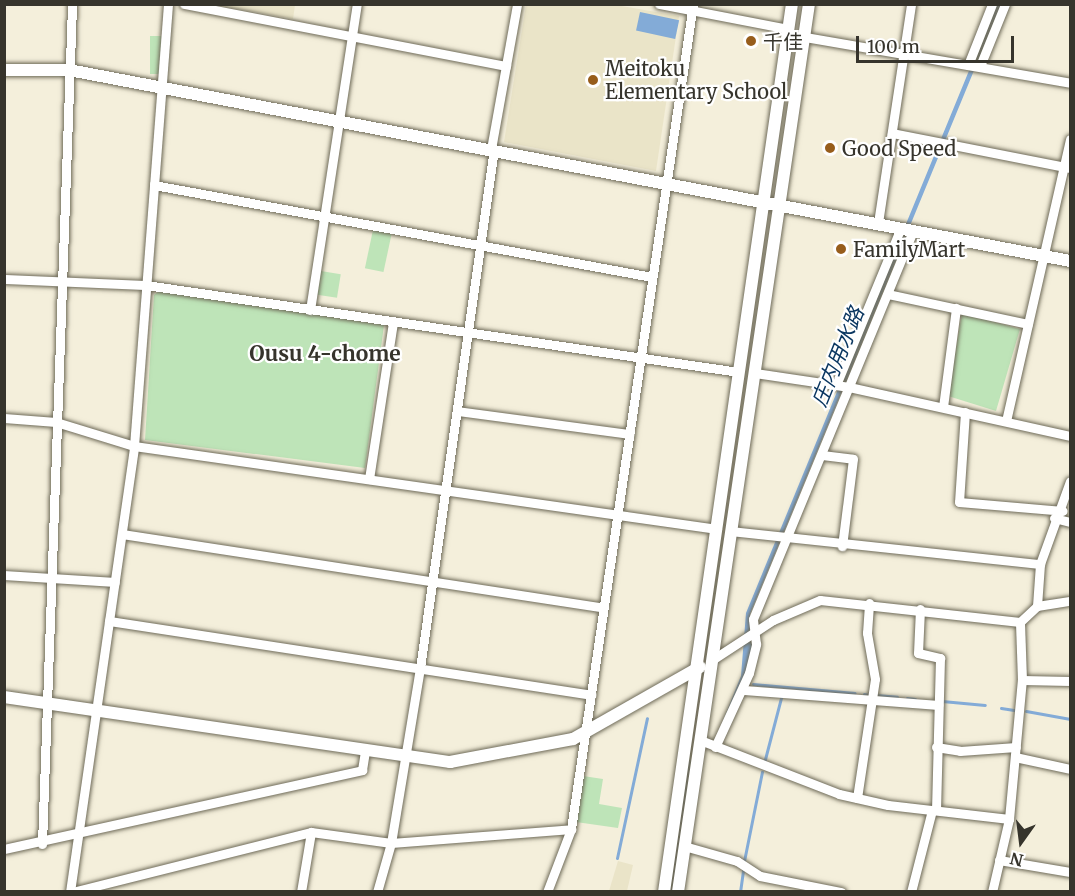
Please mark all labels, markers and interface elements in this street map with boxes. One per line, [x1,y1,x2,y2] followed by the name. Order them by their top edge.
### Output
[859,24,1016,62] scale bar
[763,29,803,53] place label: 千佳
[744,34,758,48] marker: 千佳
[867,35,920,58] text: 100 m
[605,56,787,103] place label: Meitoku Elementary School
[586,73,600,87] marker: Meitoku Elementary School
[842,136,956,160] place label: Good Speed
[823,141,837,155] marker: Good Speed
[853,237,965,261] place label: FamilyMart
[834,242,848,256] marker: FamilyMart
[807,304,869,410] water label: 庄内用水路
[249,341,401,367] district label: Ousu 4-chome
[991,812,1051,872] north arrow
[1008,848,1025,871] text: N

